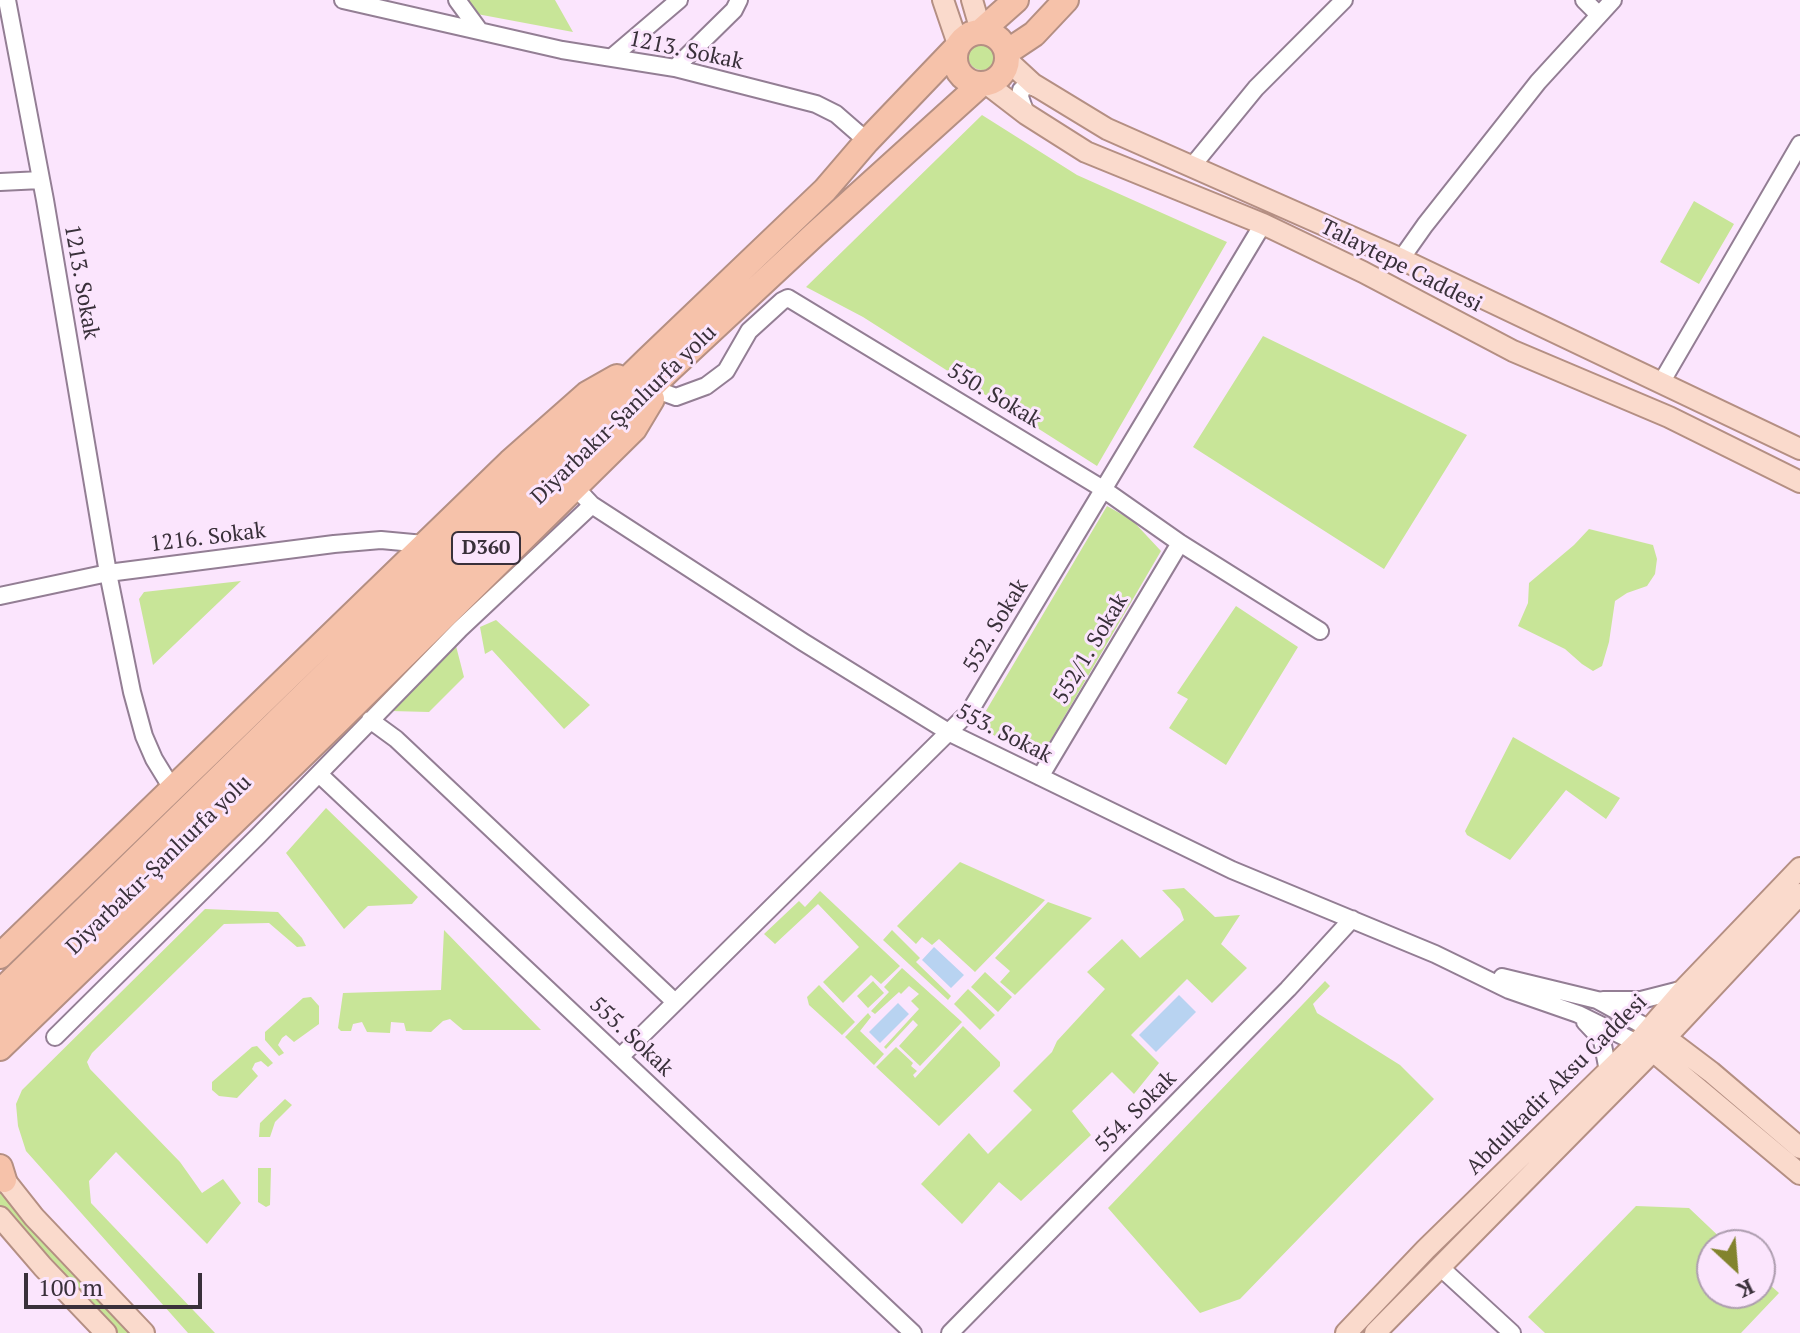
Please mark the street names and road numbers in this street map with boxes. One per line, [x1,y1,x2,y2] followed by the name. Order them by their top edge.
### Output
[626,26,746,76] street label: 1213. Sokak
[1316,214,1486,318] street label: Talaytepe Caddesi
[58,223,104,341] street label: 1213. Sokak
[526,320,722,510] street label: Diyarbakır-Şanlıurfa yolu
[942,358,1046,434] street label: 550. Sokak
[149,518,267,558] street label: 1216. Sokak
[452,532,520,564] road number: D360
[958,574,1034,678] street label: 552. Sokak
[1048,589,1134,709] street label: 552/1. Sokak
[951,699,1057,769] street label: 553. Sokak
[61,770,257,960] street label: Diyarbakır-Şanlıurfa yolu
[1461,989,1653,1181] street label: Abdulkadir Aksu Caddesi
[584,992,678,1082] street label: 555. Sokak
[1090,1066,1182,1158] street label: 554. Sokak

